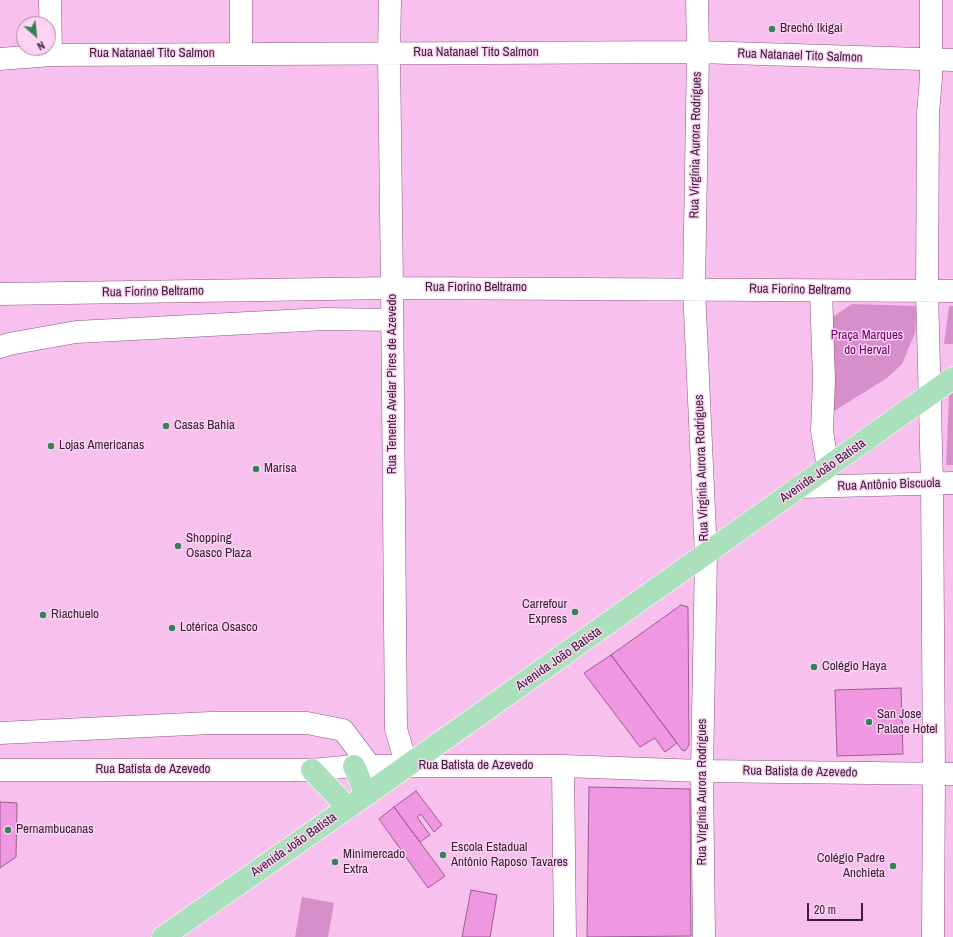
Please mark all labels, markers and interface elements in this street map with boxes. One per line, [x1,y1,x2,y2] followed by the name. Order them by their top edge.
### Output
[16,16,56,56] north arrow
[780,21,843,37] place label: Brechó Ikigai
[767,24,777,34] marker: Brechó Ikigai
[35,38,47,54] text: N
[413,45,539,61] street label: Rua Natanael Tito Salmon
[89,46,215,62] street label: Rua Natanael Tito Salmon
[737,46,863,66] street label: Rua Natanael Tito Salmon
[687,71,705,219] street label: Rua Virgínia Aurora Rodrigues
[425,280,527,296] street label: Rua Fiorino Beltramo
[749,281,851,299] street label: Rua Fiorino Beltramo
[102,283,204,301] street label: Rua Fiorino Beltramo
[385,294,401,474] street label: Rua Tenente Avelar Pires de Azevedo
[831,328,903,359] park label: Praça Marques do Herval
[692,394,712,542] street label: Rua Virgínia Aurora Rodrigues
[174,418,235,434] place label: Casas Bahia
[161,421,171,431] marker: Casas Bahia
[777,436,869,506] street label: Avenida João Batista
[59,438,144,454] place label: Lojas Americanas
[46,441,56,451] marker: Lojas Americanas
[264,461,297,477] place label: Marisa
[251,464,261,474] marker: Marisa
[837,475,941,495] street label: Rua Antônio Biscuola
[186,531,252,562] place label: Shopping Osasco Plaza
[173,541,183,551] marker: Shopping Osasco Plaza
[522,597,567,628] place label: Carrefour Express
[51,607,99,623] place label: Riachuelo
[570,607,580,617] marker: Carrefour Express
[38,610,48,620] marker: Riachuelo
[180,620,258,636] place label: Lotérica Osasco
[167,623,177,633] marker: Lotérica Osasco
[513,624,605,694] street label: Avenida João Batista
[822,659,887,675] place label: Colégio Haya
[809,662,819,672] marker: Colégio Haya
[877,707,937,738] place label: San Jose Palace Hotel
[864,717,874,727] marker: San Jose Palace Hotel
[695,719,711,865] street label: Rua Virgínia Aurora Rodrigues
[419,758,533,774] street label: Rua Batista de Azevedo
[96,762,210,778] street label: Rua Batista de Azevedo
[742,763,858,781] street label: Rua Batista de Azevedo
[248,810,340,880] street label: Avenida João Batista
[16,822,94,838] place label: Pernambucanas
[3,825,13,835] marker: Pernambucanas
[451,840,568,871] place label: Escola Estadual Antônio Raposo Tavares
[343,847,405,878] place label: Minimercado Extra
[438,850,448,860] marker: Escola Estadual Antônio Raposo Tavares
[817,851,885,882] place label: Colégio Padre Anchieta
[330,857,340,867] marker: Minimercado Extra
[888,861,898,871] marker: Colégio Padre Anchieta
[809,895,865,921] scale bar
[814,902,836,918] text: 20 m

